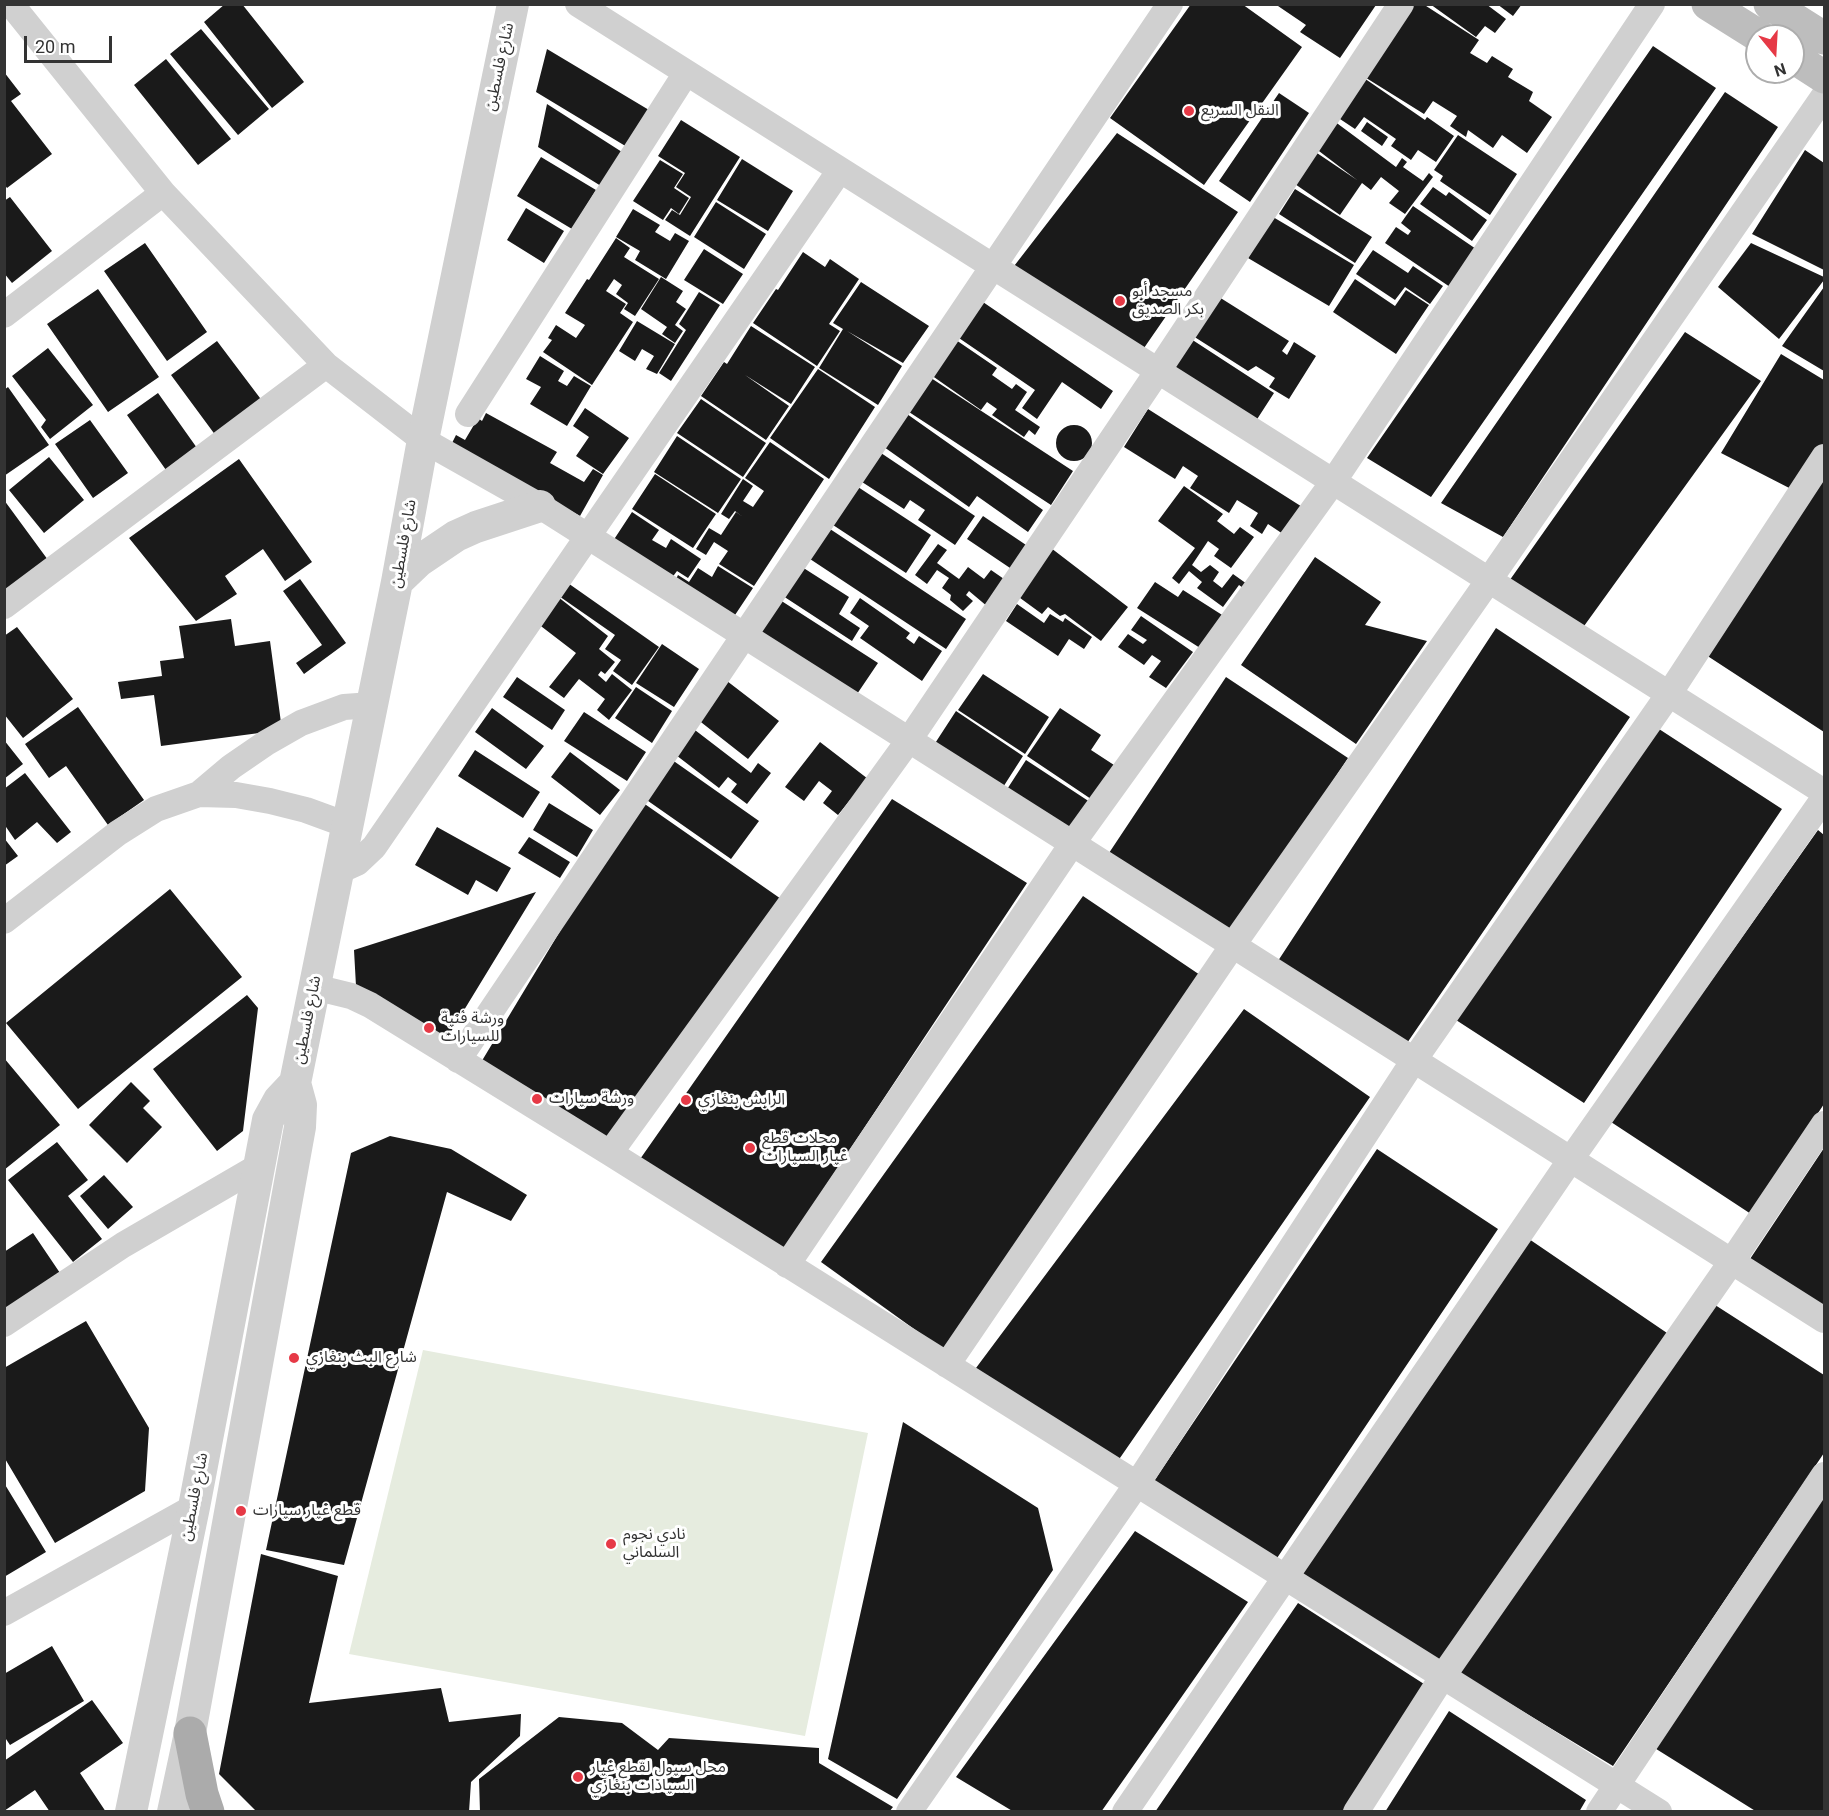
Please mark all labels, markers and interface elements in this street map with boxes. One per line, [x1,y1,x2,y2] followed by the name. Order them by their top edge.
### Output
[481,21,519,113] street label: شارع فلسطين
[27,24,116,62] scale bar
[1745,24,1805,84] north arrow
[35,36,75,57] text: 20 m
[1772,59,1788,80] text: N
[1201,101,1279,121] place label: النقل السريع
[1182,104,1196,118] marker: النقل السريع
[1132,282,1204,320] place label: مسجد أبو بكر الصديق
[1113,294,1127,308] marker: مسجد أبو بكر الصديق
[387,498,421,590] street label: شارع فلسطين
[290,974,326,1066] street label: شارع فلسطين
[441,1009,504,1047] place label: ورشة فنية للسيارات
[422,1021,436,1035] marker: ورشة فنية للسيارات
[549,1089,634,1109] place label: ورشة سيارات
[698,1090,785,1110] place label: الرابش بنغازي
[530,1092,544,1106] marker: ورشة سيارات
[679,1093,693,1107] marker: الرابش بنغازي
[762,1129,848,1167] place label: محلات قطع غيار السيارات
[743,1141,757,1155] marker: محلات قطع غيار السيارات
[306,1348,417,1368] place label: شارع البث بنغازي
[287,1351,301,1365] marker: شارع البث بنغازي
[177,1451,213,1543] street label: شارع فلسطين
[253,1501,361,1521] place label: قطع غيار سيارات
[234,1504,248,1518] marker: قطع غيار سيارات
[623,1525,686,1563] place label: نادي نجوم السلماني
[604,1537,618,1551] marker: نادي نجوم السلماني
[590,1758,726,1796] place label: محل سيول لقطع غيار السياذات بنغازي
[571,1770,585,1784] marker: محل سيول لقطع غيار السياذات بنغازي

